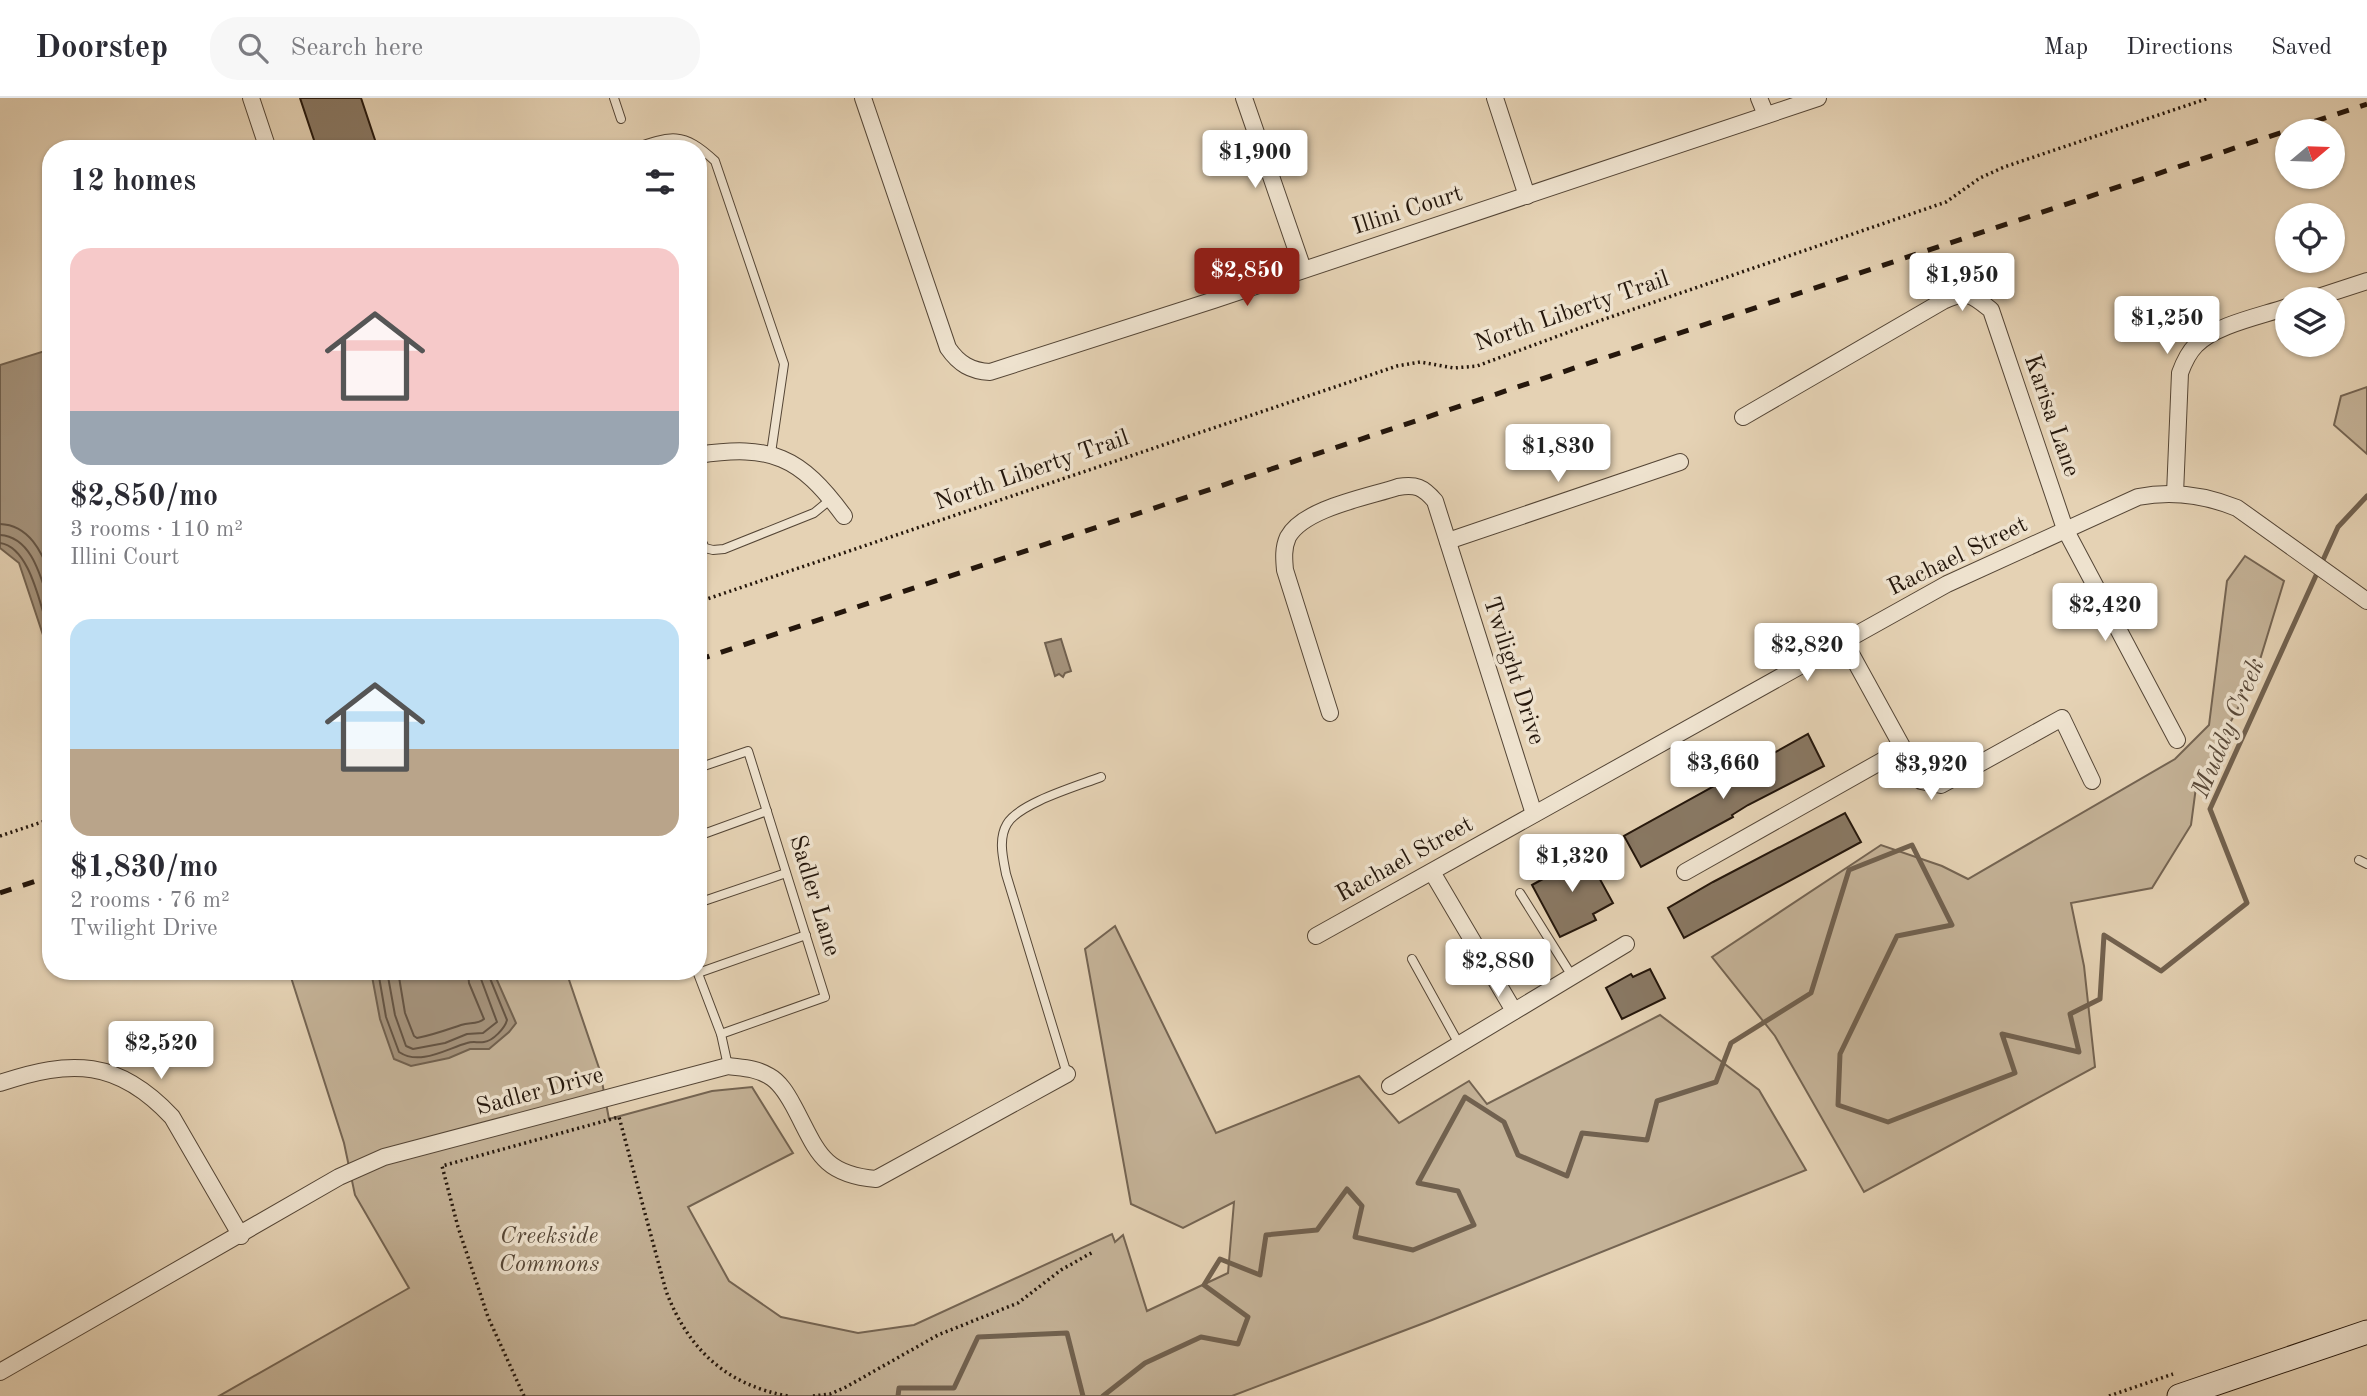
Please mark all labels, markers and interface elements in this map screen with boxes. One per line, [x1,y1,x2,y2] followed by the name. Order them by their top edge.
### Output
[210,17,700,80] search box
[234,29,272,67] icon: search
[35,32,168,65] text: Doorstep
[290,35,423,61] text: Search here
[2044,36,2088,60] text: Map
[2126,36,2233,60] text: Directions
[2271,36,2332,60] text: Saved
[2275,119,2345,189] north arrow
[2275,119,2345,357] map controls
[1198,130,1312,190] pin: $1,900
[1218,141,1292,164] text: $1,900
[641,163,679,201] icon: filters
[70,167,196,197] text: 12 homes
[1350,182,1466,240] street label: Illini Court
[2275,203,2345,273] button: locate
[1190,248,1304,308] pin: $2,850
[1905,254,2019,313] pin: $1,950
[1210,259,1284,282] text: $2,850
[1925,264,1999,287] text: $1,950
[1472,267,1672,357] street label: North Liberty Trail
[2275,287,2345,357] button: layers
[312,293,438,419] icon: home
[2110,296,2224,356] pin: $1,250
[2130,307,2204,330] text: $1,250
[2019,352,2083,480] street label: Karisa Lane
[1501,424,1615,484] pin: $1,830
[932,426,1132,516] street label: North Liberty Trail
[1521,435,1595,458] text: $1,830
[70,482,218,512] text: $2,850/mo
[1884,513,2032,601] street label: Rachael Street
[70,518,243,541] text: 3 rooms · 110 m²
[70,546,179,569] text: Illini Court
[2048,584,2162,643] pin: $2,420
[1478,594,1548,748] street label: Twilight Drive
[2068,594,2142,617] text: $2,420
[1750,624,1864,683] pin: $2,820
[1770,634,1844,657] text: $2,820
[2188,654,2270,803] water label: Muddy Creek
[312,664,438,790] icon: home
[1666,742,1780,801] pin: $3,660
[1874,742,1988,802] pin: $3,920
[1686,752,1760,775] text: $3,660
[1894,753,1968,776] text: $3,920
[1333,813,1477,907] street label: Rachael Street
[784,833,844,959] street label: Sadler Lane
[1515,834,1629,894] pin: $1,320
[1535,845,1609,868] text: $1,320
[70,853,218,883] text: $1,830/mo
[70,889,230,912] text: 2 rooms · 76 m²
[70,917,218,940] text: Twilight Drive
[1441,940,1555,999] pin: $2,880
[1461,950,1535,973] text: $2,880
[104,1021,218,1081] pin: $2,520
[124,1032,198,1055] text: $2,520
[474,1063,606,1121] street label: Sadler Drive
[499,1225,599,1277] park label: Creekside Commons

